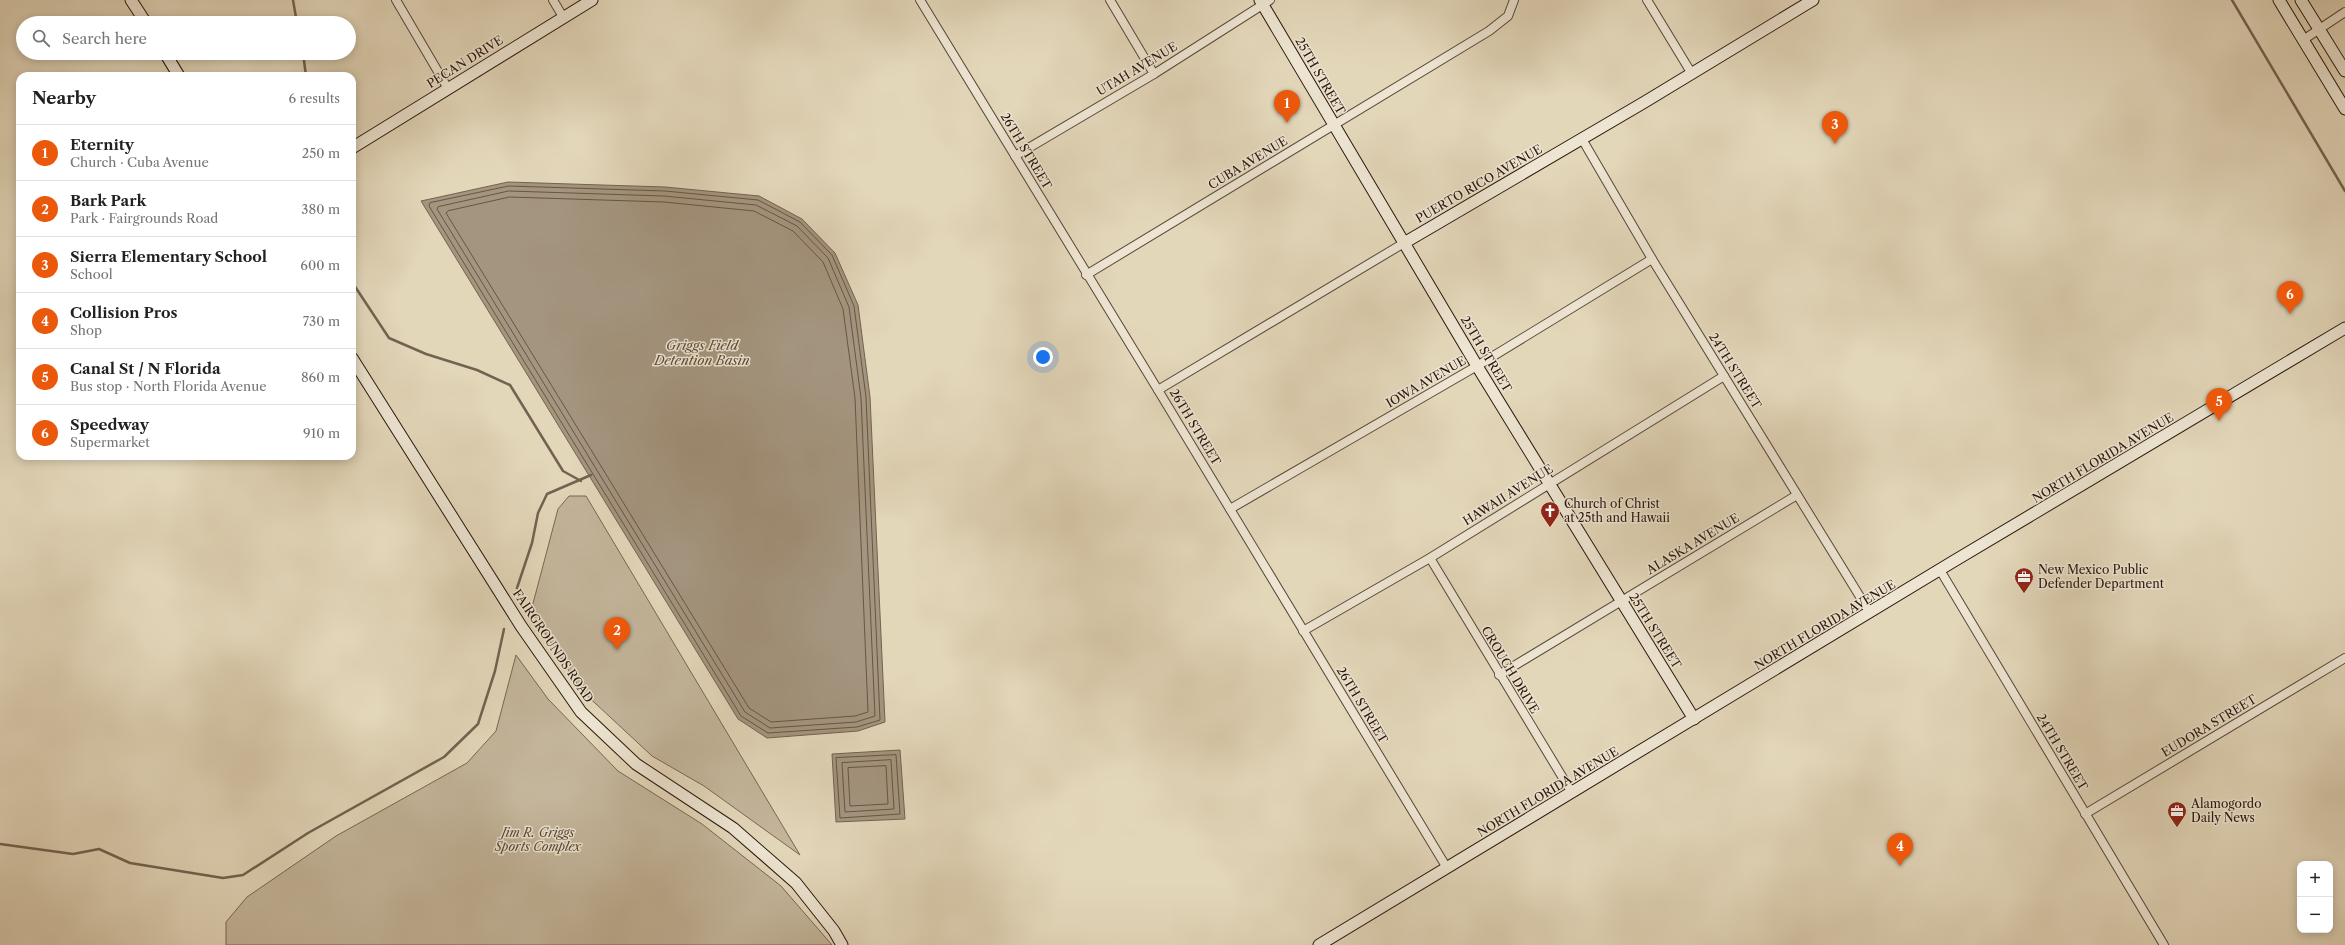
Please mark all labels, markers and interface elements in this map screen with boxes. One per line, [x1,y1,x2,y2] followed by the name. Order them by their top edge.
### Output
[16,16,356,60] search box
[30,27,52,49] icon: search
[62,29,147,48] text: Search here
[424,32,506,91] street label: PECAN DRIVE
[1292,35,1349,117] street label: 25TH STREET
[1094,39,1180,99] street label: UTAH AVENUE
[32,88,96,108] text: Nearby
[289,90,340,106] text: 6 results
[1274,90,1300,123] pin: 1
[998,110,1055,192] street label: 26TH STREET
[1822,111,1848,144] pin: 3
[1205,133,1290,192] street label: CUBA AVENUE
[70,135,134,154] text: Eternity
[1413,141,1545,226] street label: PUERTO RICO AVENUE
[42,145,48,161] text: 1
[302,145,340,161] text: 250 m
[70,154,209,170] text: Church · Cuba Avenue
[70,191,146,210] text: Bark Park
[41,201,49,217] text: 2
[301,201,340,217] text: 380 m
[70,210,218,226] text: Park · Fairgrounds Road
[70,247,267,266] text: Sierra Elementary School
[41,257,49,273] text: 3
[300,257,340,273] text: 600 m
[70,266,113,282] text: School
[2277,281,2303,314] pin: 6
[70,303,177,322] text: Collision Pros
[41,313,49,329] text: 4
[303,313,340,329] text: 730 m
[1458,313,1515,395] street label: 25TH STREET
[70,322,102,338] text: Shop
[1706,330,1765,412] street label: 24TH STREET
[653,337,750,368] water label: Griggs Field Detention Basin
[1033,347,1053,367] your location
[1383,353,1468,410] street label: IOWA AVENUE
[70,359,221,378] text: Canal St / N Florida
[41,369,49,385] text: 5
[301,369,340,385] text: 860 m
[70,378,266,394] text: Bus stop · North Florida Avenue
[1167,386,1224,468] street label: 26TH STREET
[2206,388,2232,421] pin: 5
[2029,409,2176,506] street label: NORTH FLORIDA AVENUE
[70,415,149,434] text: Speedway
[41,425,49,441] text: 6
[303,425,340,441] text: 910 m
[70,434,150,450] text: Supermarket
[1460,461,1556,528] street label: HAWAII AVENUE
[1564,496,1670,525] place label: Church of Christ at 25th and Hawaii
[1539,500,1561,528] church icon: Church of Christ at 25th and Hawaii
[1643,510,1742,578] street label: ALASKA AVENUE
[2038,562,2165,591] place label: New Mexico Public Defender Department
[2013,566,2035,594] office icon: New Mexico Public Defender Department
[1751,576,1898,673] street label: NORTH FLORIDA AVENUE
[510,586,597,705] street label: FAIRGROUNDS ROAD
[1626,590,1685,671] street label: 25TH STREET
[604,617,630,650] pin: 2
[1478,623,1542,716] street label: CROUCH DRIVE
[1334,664,1391,746] street label: 26TH STREET
[2159,691,2259,760] street label: EUDORA STREET
[2034,711,2091,793] street label: 24TH STREET
[1474,743,1621,840] street label: NORTH FLORIDA AVENUE
[2190,796,2262,825] place label: Alamogordo Daily News
[2166,800,2188,828] office icon: Alamogordo Daily News
[494,825,582,854] park label: Jim R. Griggs Sports Complex
[1887,833,1913,866] pin: 4
[2297,861,2333,933] map controls
[2297,861,2333,897] button: +
[2297,897,2333,933] button: −

